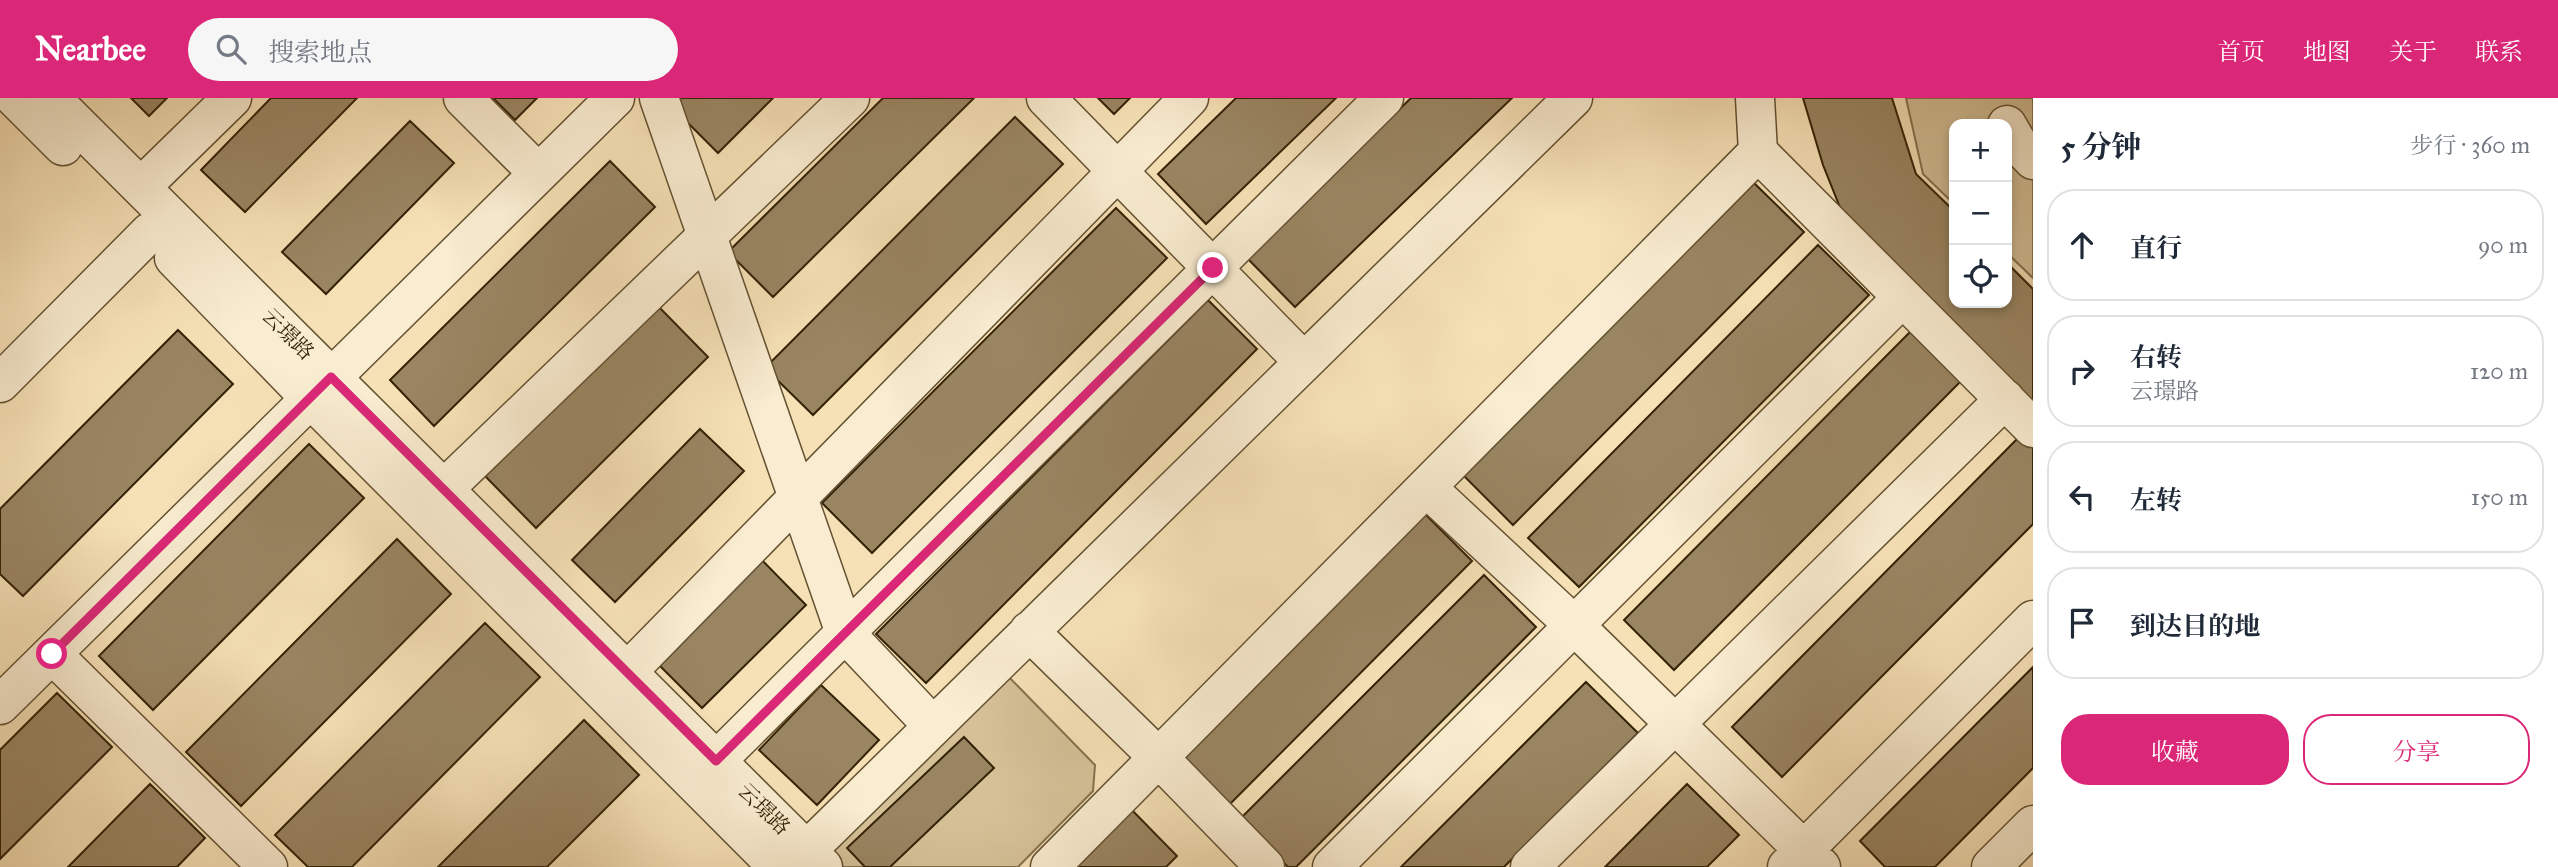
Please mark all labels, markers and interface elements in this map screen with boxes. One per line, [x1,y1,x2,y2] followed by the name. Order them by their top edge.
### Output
[188,18,678,81] search box
[35,29,146,69] text: Nearbee
[212,30,250,68] icon: search
[268,36,372,68] text: 搜索地点
[2217,37,2265,67] text: 首页
[2303,37,2351,67] text: 地图
[2389,37,2437,67] text: 关于
[2475,37,2523,67] text: 联系
[1949,119,2012,308] map controls
[1949,119,2012,182] button: +
[2061,129,2141,165] text: 5 分钟
[2410,131,2530,159] text: 步行 · 360 m
[1949,182,2012,245] button: −
[2063,226,2101,264] icon: ahead
[2478,231,2528,259] text: 90 m
[2130,232,2182,264] text: 直行
[1949,245,2012,308] button: locate
[1197,252,1228,283] route end
[257,303,319,365] street label: 云璟路
[2130,341,2182,373] text: 右转
[2063,352,2101,390] icon: right
[2470,357,2528,385] text: 120 m
[2130,377,2199,405] text: 云璟路
[2063,478,2101,516] icon: left
[2471,483,2528,511] text: 150 m
[2130,484,2182,516] text: 左转
[2063,604,2101,642] icon: arrive
[2130,610,2260,642] text: 到达目的地
[36,638,67,669] route start
[2061,714,2289,785] button: 收藏
[2303,714,2530,785] button: 分享
[733,778,795,840] street label: 云璟路

